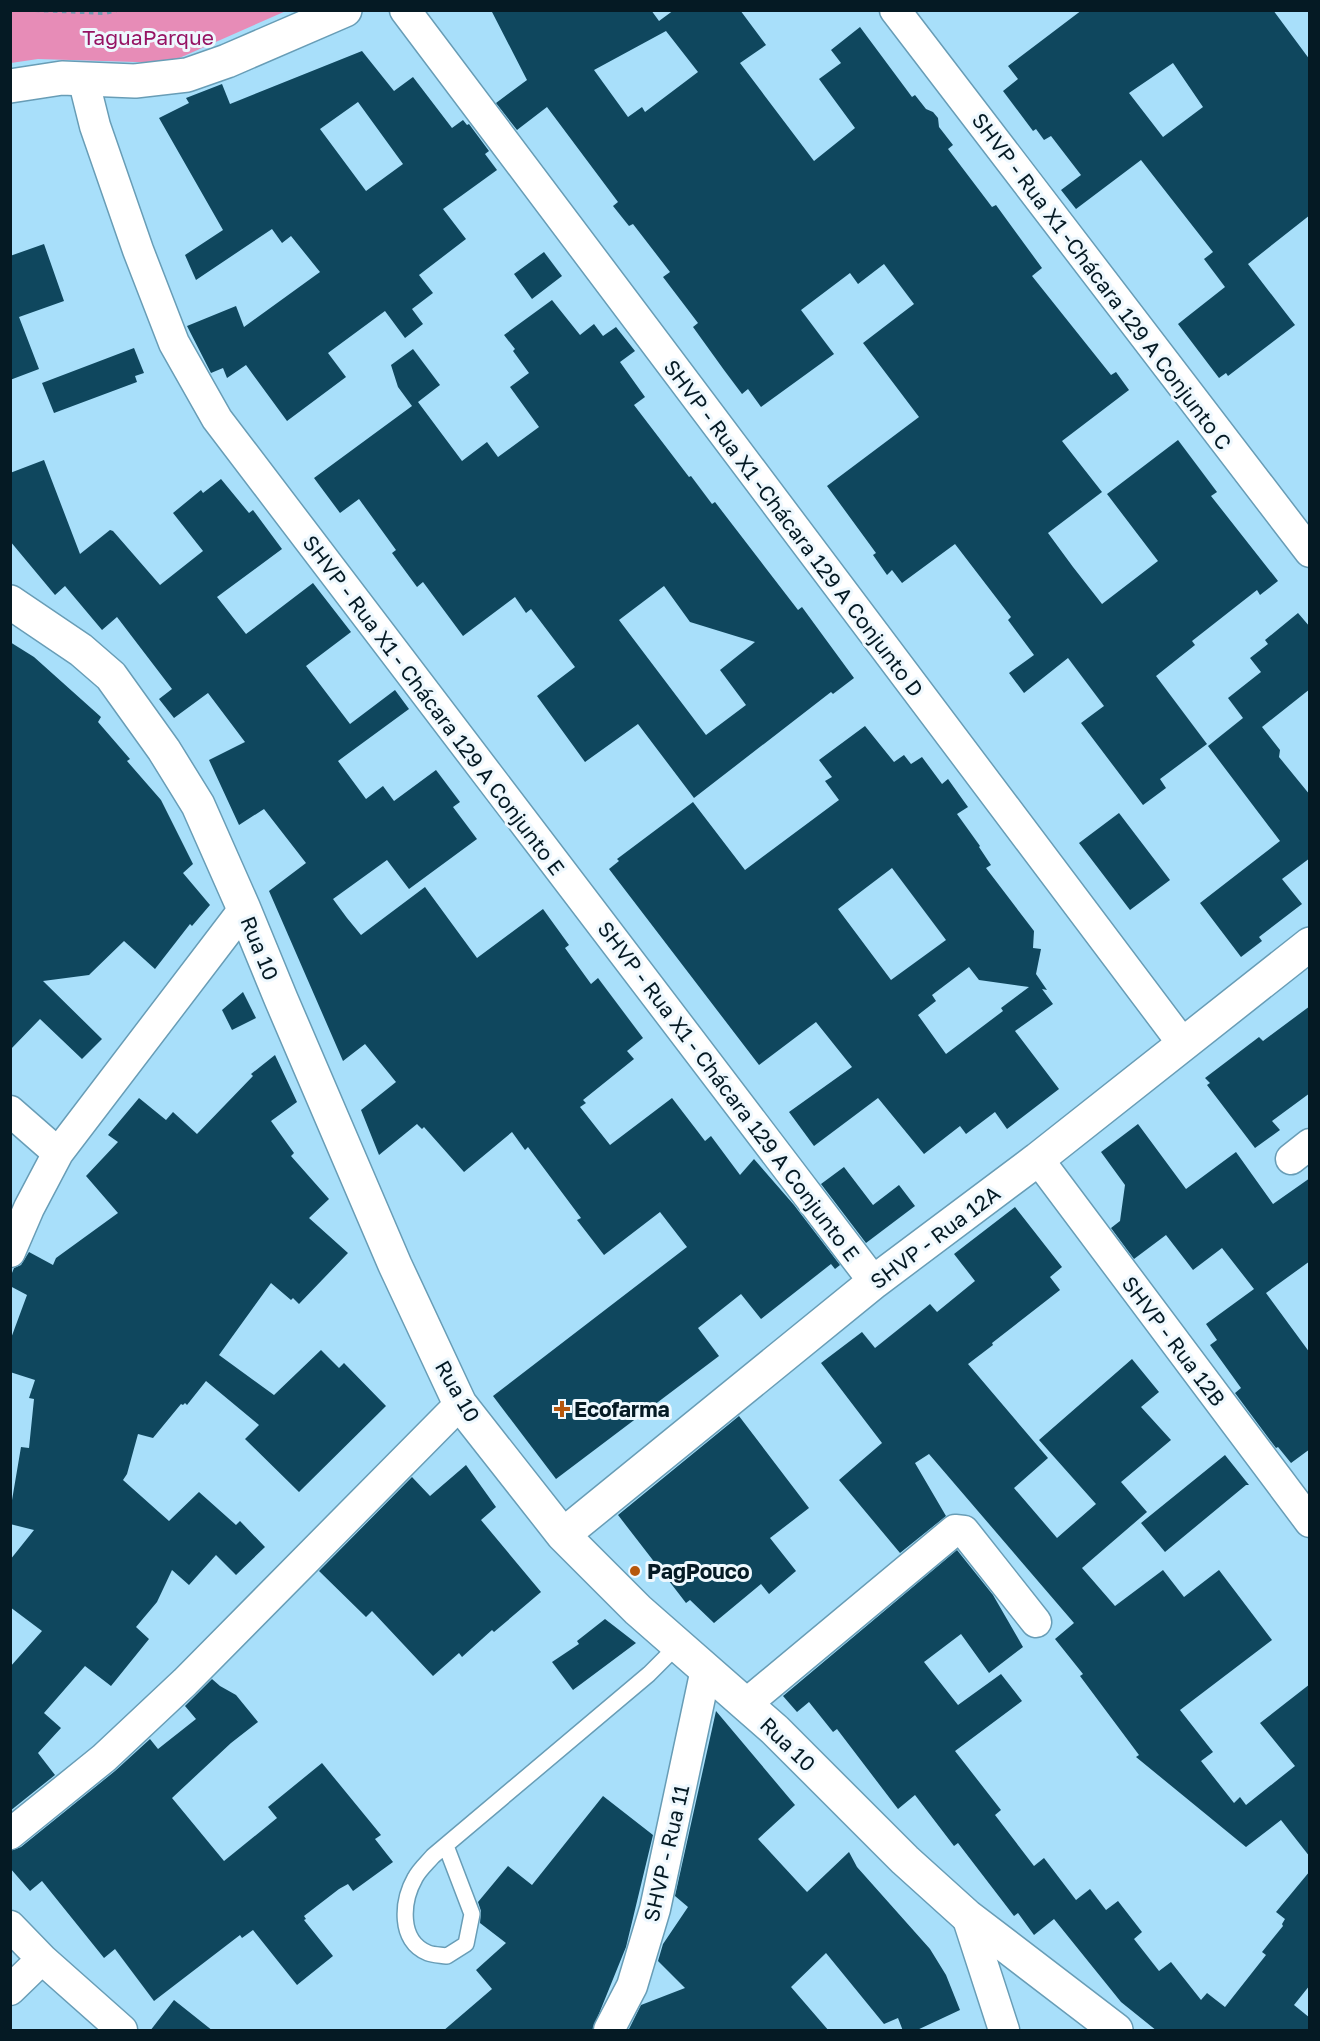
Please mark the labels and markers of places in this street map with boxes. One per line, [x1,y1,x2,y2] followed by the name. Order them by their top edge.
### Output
[574,1396,670,1422] place label: Ecofarma
[555,1402,569,1416] marker: Ecofarma
[647,1558,750,1584] place label: PagPouco
[628,1564,642,1578] marker: PagPouco

